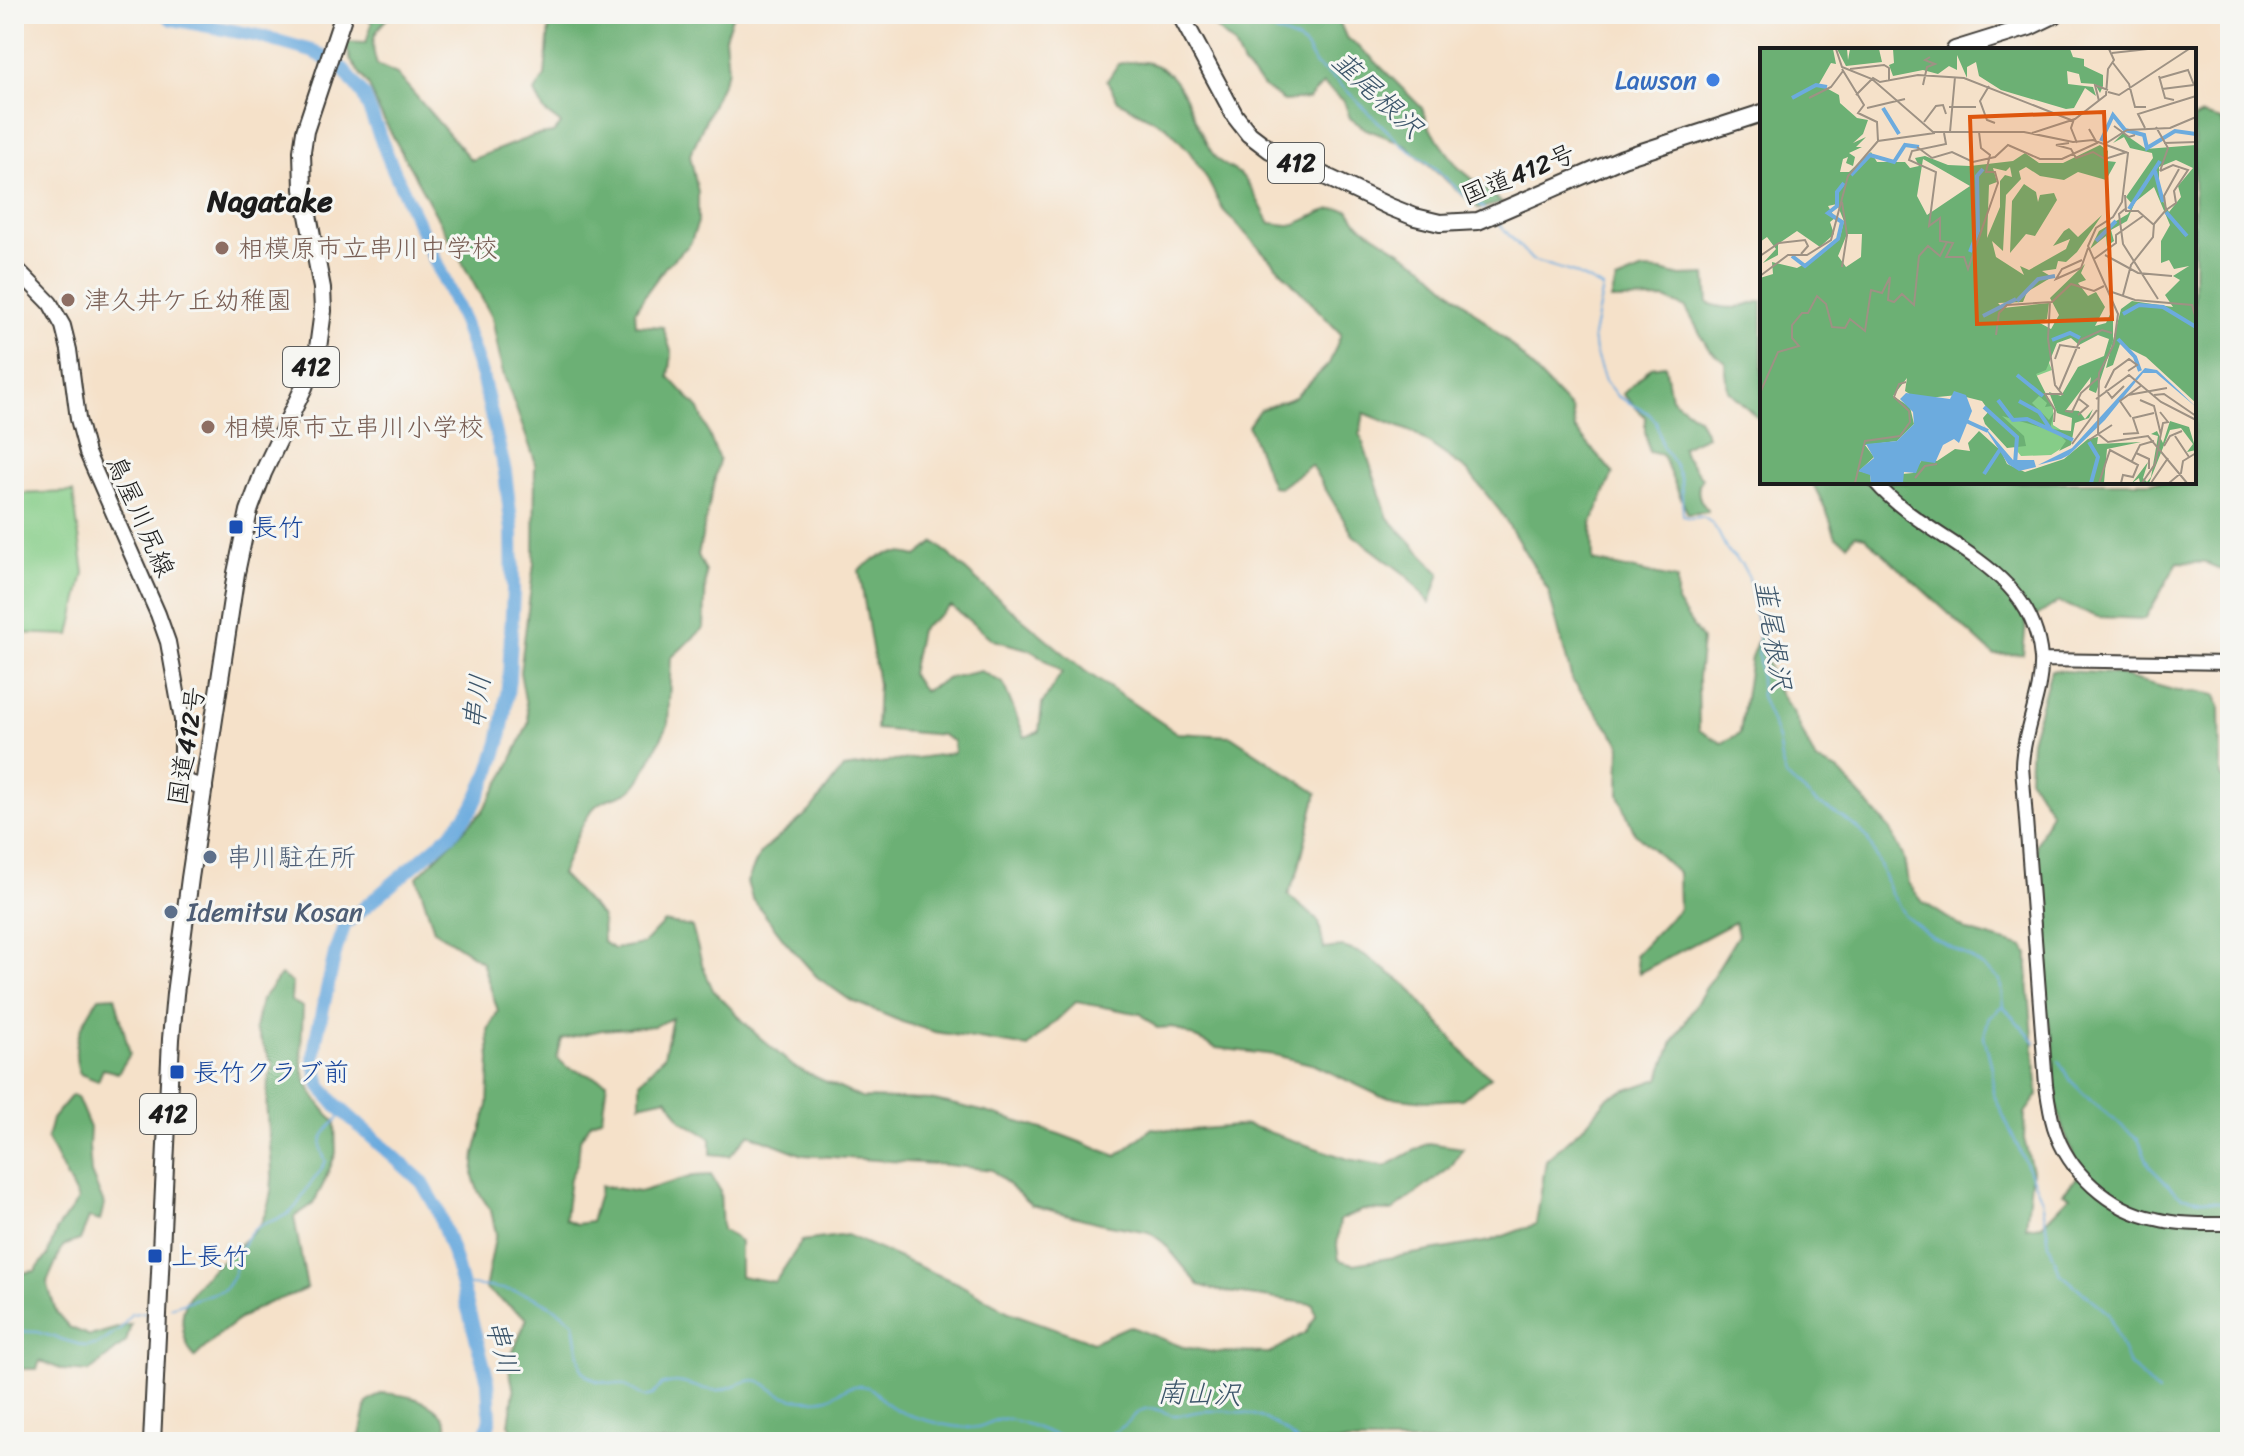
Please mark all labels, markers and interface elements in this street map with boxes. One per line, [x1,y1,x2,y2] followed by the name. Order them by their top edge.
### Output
[1320,38,1436,151] water label: 韮尾根沢
[1760,48,2196,484] inset map
[1615,57,1697,103] place label: Lawson
[1704,71,1722,89] marker: Lawson
[1454,130,1582,218] street label: 国道412号
[1268,143,1324,183] road number: 412
[206,174,333,228] district label: Nagatake
[238,225,498,271] place label: 相模原市立串川中学校
[213,239,231,257] marker: 相模原市立串川中学校
[84,277,292,323] place label: 津久井ケ丘幼稚園
[59,291,77,309] marker: 津久井ケ丘幼稚園
[283,347,339,387] road number: 412
[224,404,484,450] place label: 相模原市立串川小学校
[199,418,217,436] marker: 相模原市立串川小学校
[94,447,188,585] street label: 鳥屋川尻線
[252,504,304,550] place label: 長竹
[227,518,245,536] marker: 長竹
[1741,576,1807,695] water label: 韮尾根沢
[448,671,505,733] water label: 串川
[154,683,218,809] street label: 国道412号
[226,834,356,880] place label: 串川駐在所
[201,848,219,866] marker: 串川駐在所
[186,889,363,935] place label: Idemitsu Kosan
[162,903,180,921] marker: Idemitsu Kosan
[193,1049,349,1095] place label: 長竹クラブ前
[168,1063,186,1081] marker: 長竹クラブ前
[140,1094,196,1134] road number: 412
[171,1233,249,1279] place label: 上長竹
[146,1247,164,1265] marker: 上長竹
[472,1314,533,1380] water label: 串川
[1156,1368,1243,1419] water label: 南山沢

